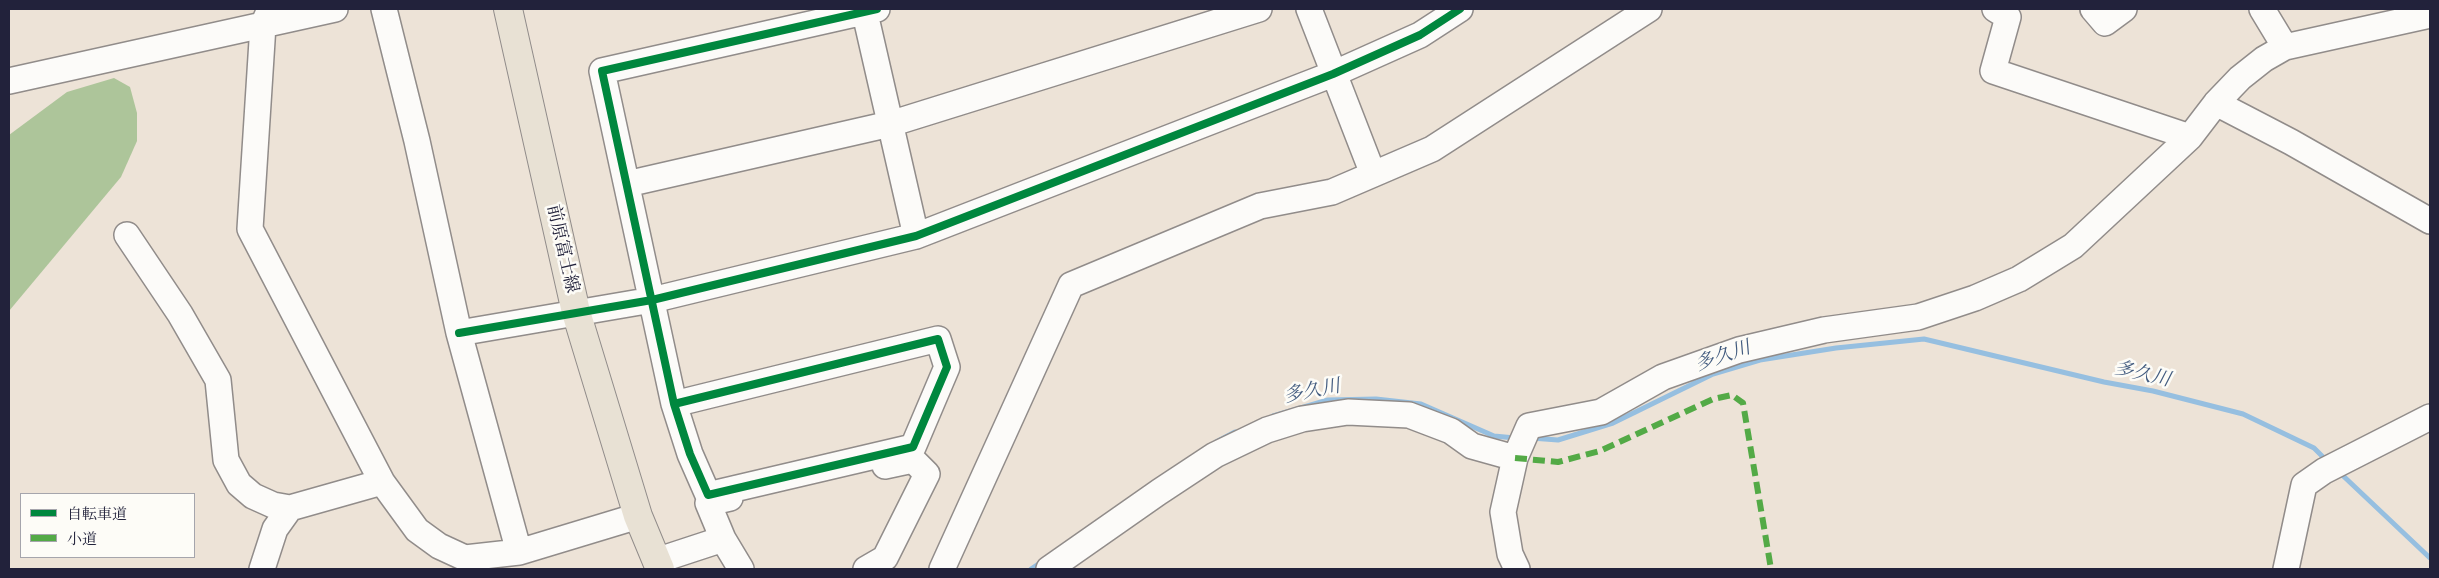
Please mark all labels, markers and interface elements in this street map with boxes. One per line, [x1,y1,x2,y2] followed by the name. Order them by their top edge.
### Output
[541,203,583,295] street label: 前原富士線
[1692,337,1754,377] water label: 多久川
[2112,357,2172,393] water label: 多久川
[1282,375,1342,409] water label: 多久川
[20,493,195,558] legend
[67,505,127,524] text: 自転車道
[67,530,97,549] text: 小道

